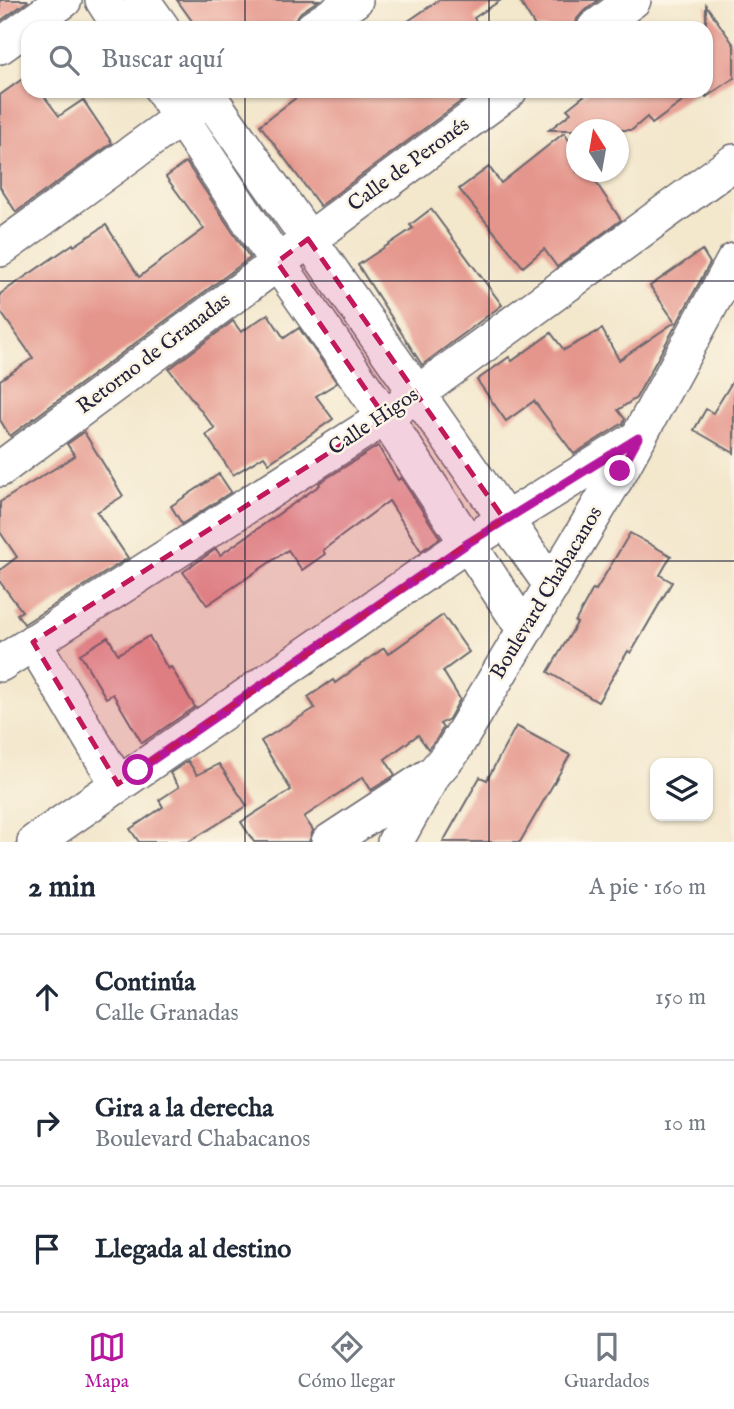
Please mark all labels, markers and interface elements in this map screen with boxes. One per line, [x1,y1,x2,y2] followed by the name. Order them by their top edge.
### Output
[21,21,713,98] search box
[45,41,83,79] icon: search
[101,43,223,76] text: Buscar aquí
[343,112,475,218] street label: Calle de Peronés
[566,119,629,182] north arrow
[72,287,236,421] street label: Retorno de Granadas
[324,382,424,462] street label: Calle Higos
[604,455,635,486] route end
[485,502,609,684] street label: Boulevard Chabacanos
[122,754,153,785] route start
[650,758,713,821] map controls
[650,758,713,821] button: layers
[28,869,96,907] text: 2 min
[589,873,706,902] text: A pie · 160 m
[95,966,196,999] text: Continúa
[28,978,66,1016] icon: ahead
[655,983,706,1012] text: 150 m
[95,999,239,1028] text: Calle Granadas
[95,1092,274,1125] text: Gira a la derecha
[28,1104,66,1142] icon: right
[663,1109,706,1138] text: 10 m
[95,1125,310,1154] text: Boulevard Chabacanos
[28,1230,66,1268] icon: arrive
[95,1233,291,1266] text: Llegada al destino
[84,1328,129,1394] tab: Mapa
[298,1328,395,1394] tab: Cómo llegar
[564,1328,650,1394] tab: Guardados

